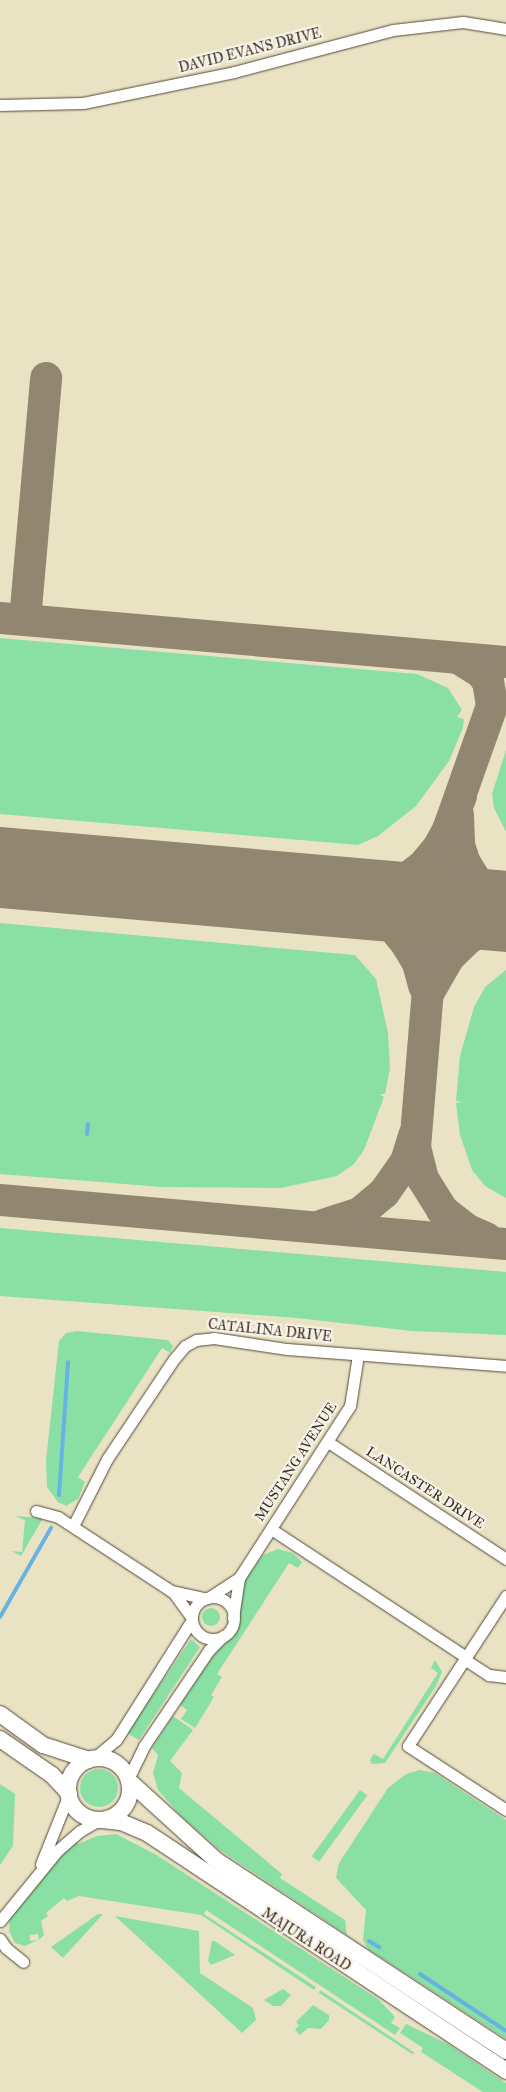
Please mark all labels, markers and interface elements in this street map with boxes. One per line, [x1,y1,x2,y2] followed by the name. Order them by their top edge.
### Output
[177,25,323,77] street label: DAVID EVANS DRIVE
[207,1316,333,1346] street label: CATALINA DRIVE
[251,1399,341,1525] street label: MUSTANG AVENUE
[363,1443,487,1533] street label: LANCASTER DRIVE
[258,1905,354,1975] street label: MAJURA ROAD

